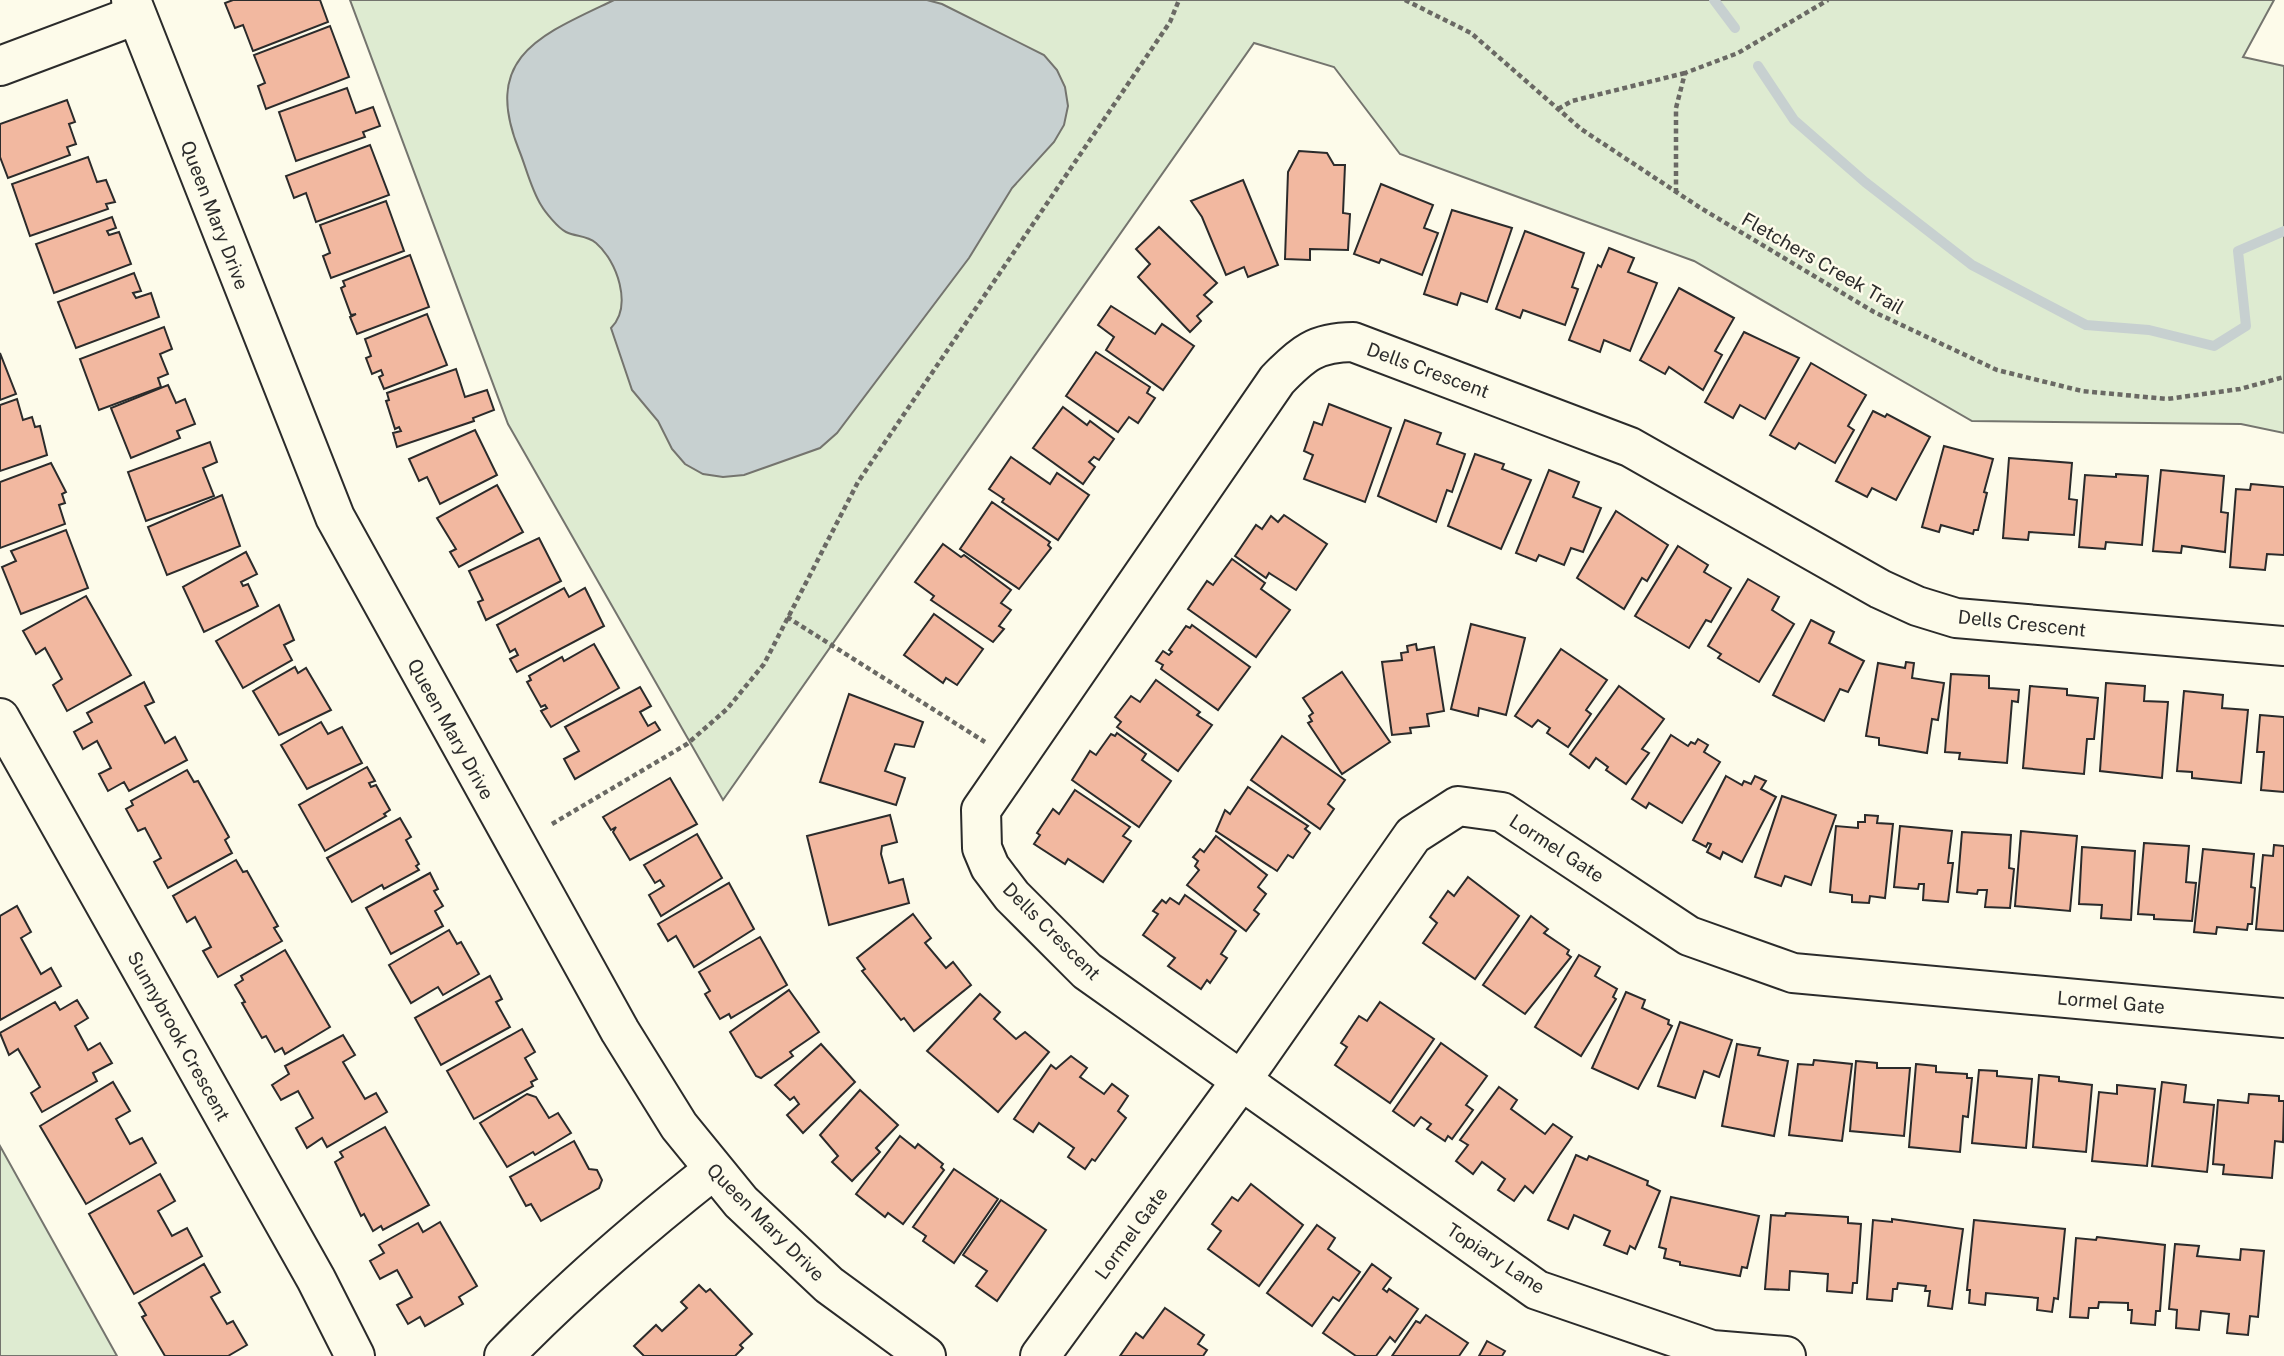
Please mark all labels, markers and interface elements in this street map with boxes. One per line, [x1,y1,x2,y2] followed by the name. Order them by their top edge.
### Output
[177,138,253,292] street label: Queen Mary Drive
[1738,208,1908,318] street label: Fletchers Creek Trail
[1364,338,1492,402] street label: Dells Crescent
[1957,605,2087,641] street label: Dells Crescent
[403,655,499,803] street label: Queen Mary Drive
[1506,809,1608,887] street label: Lormel Gate
[999,878,1105,984] street label: Dells Crescent
[123,947,235,1125] street label: Sunnybrook Crescent
[2056,986,2166,1018] street label: Lormel Gate
[703,1159,829,1285] street label: Queen Mary Drive
[1090,1183,1172,1283] street label: Lormel Gate
[1443,1218,1549,1298] street label: Topiary Lane

